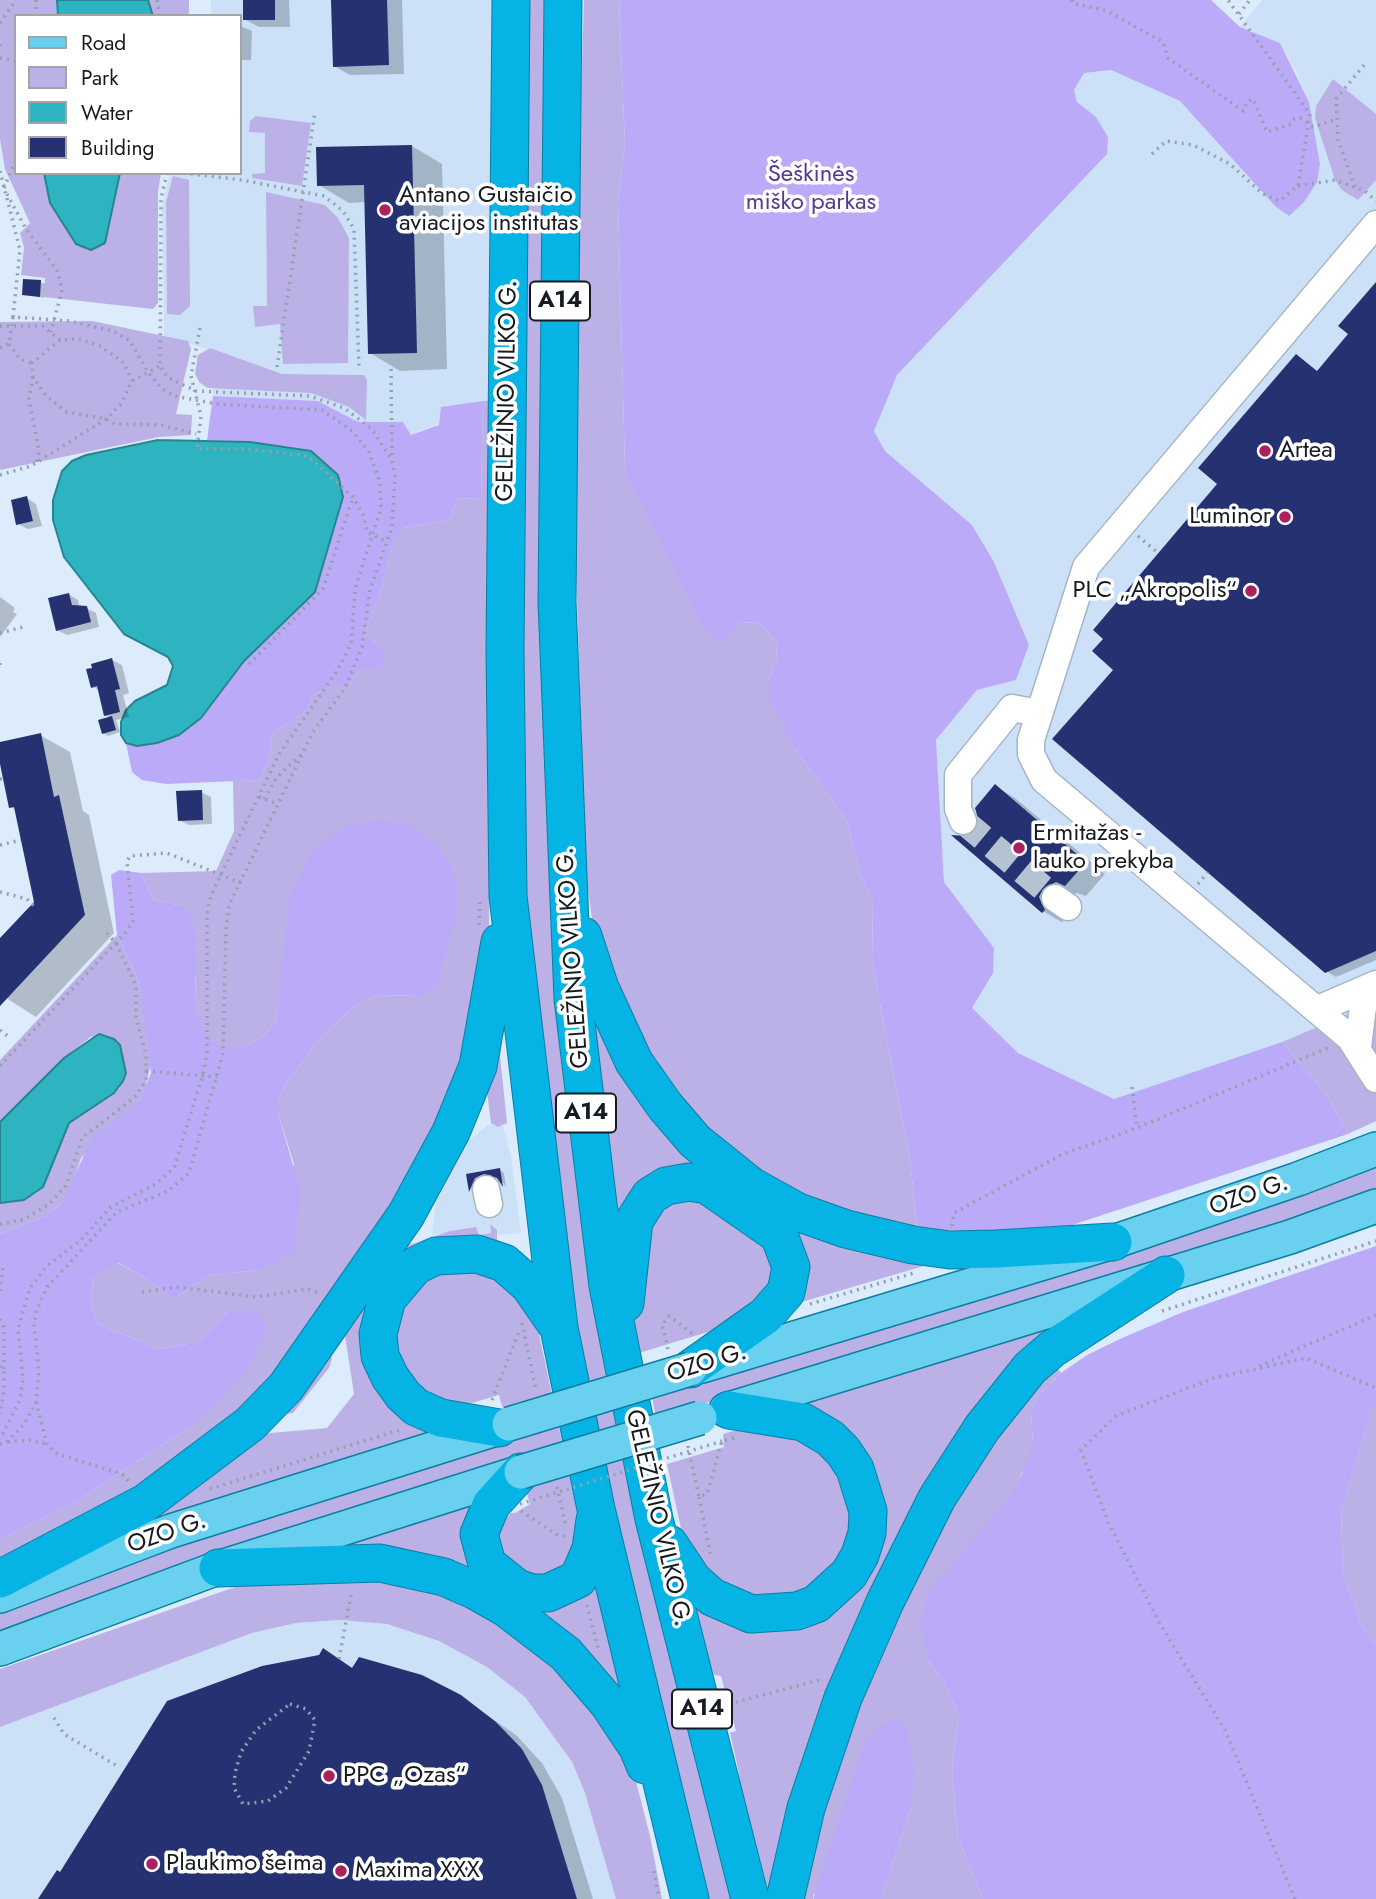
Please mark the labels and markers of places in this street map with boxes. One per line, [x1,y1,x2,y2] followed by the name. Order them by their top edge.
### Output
[399,182,578,238] place label: Antano Gustaičio aviacijos institutas
[377,202,393,218] marker: Antano Gustaičio aviacijos institutas
[1279,437,1333,465] place label: Artea
[1257,443,1273,459] marker: Artea
[1189,503,1271,531] place label: Luminor
[1277,509,1293,525] marker: Luminor
[1072,577,1237,605] place label: PLC „Akropolis“
[1243,583,1259,599] marker: PLC „Akropolis“
[1033,820,1174,876] place label: Ermitažas - lauko prekyba
[1011,840,1027,856] marker: Ermitažas - lauko prekyba
[343,1762,466,1790] place label: PPC „Ozas“
[321,1768,337,1784] marker: PPC „Ozas“
[166,1850,323,1878] place label: Plaukimo šeima
[144,1856,160,1872] marker: Plaukimo šeima
[355,1857,480,1885] place label: Maxima XXX
[333,1863,349,1879] marker: Maxima XXX

